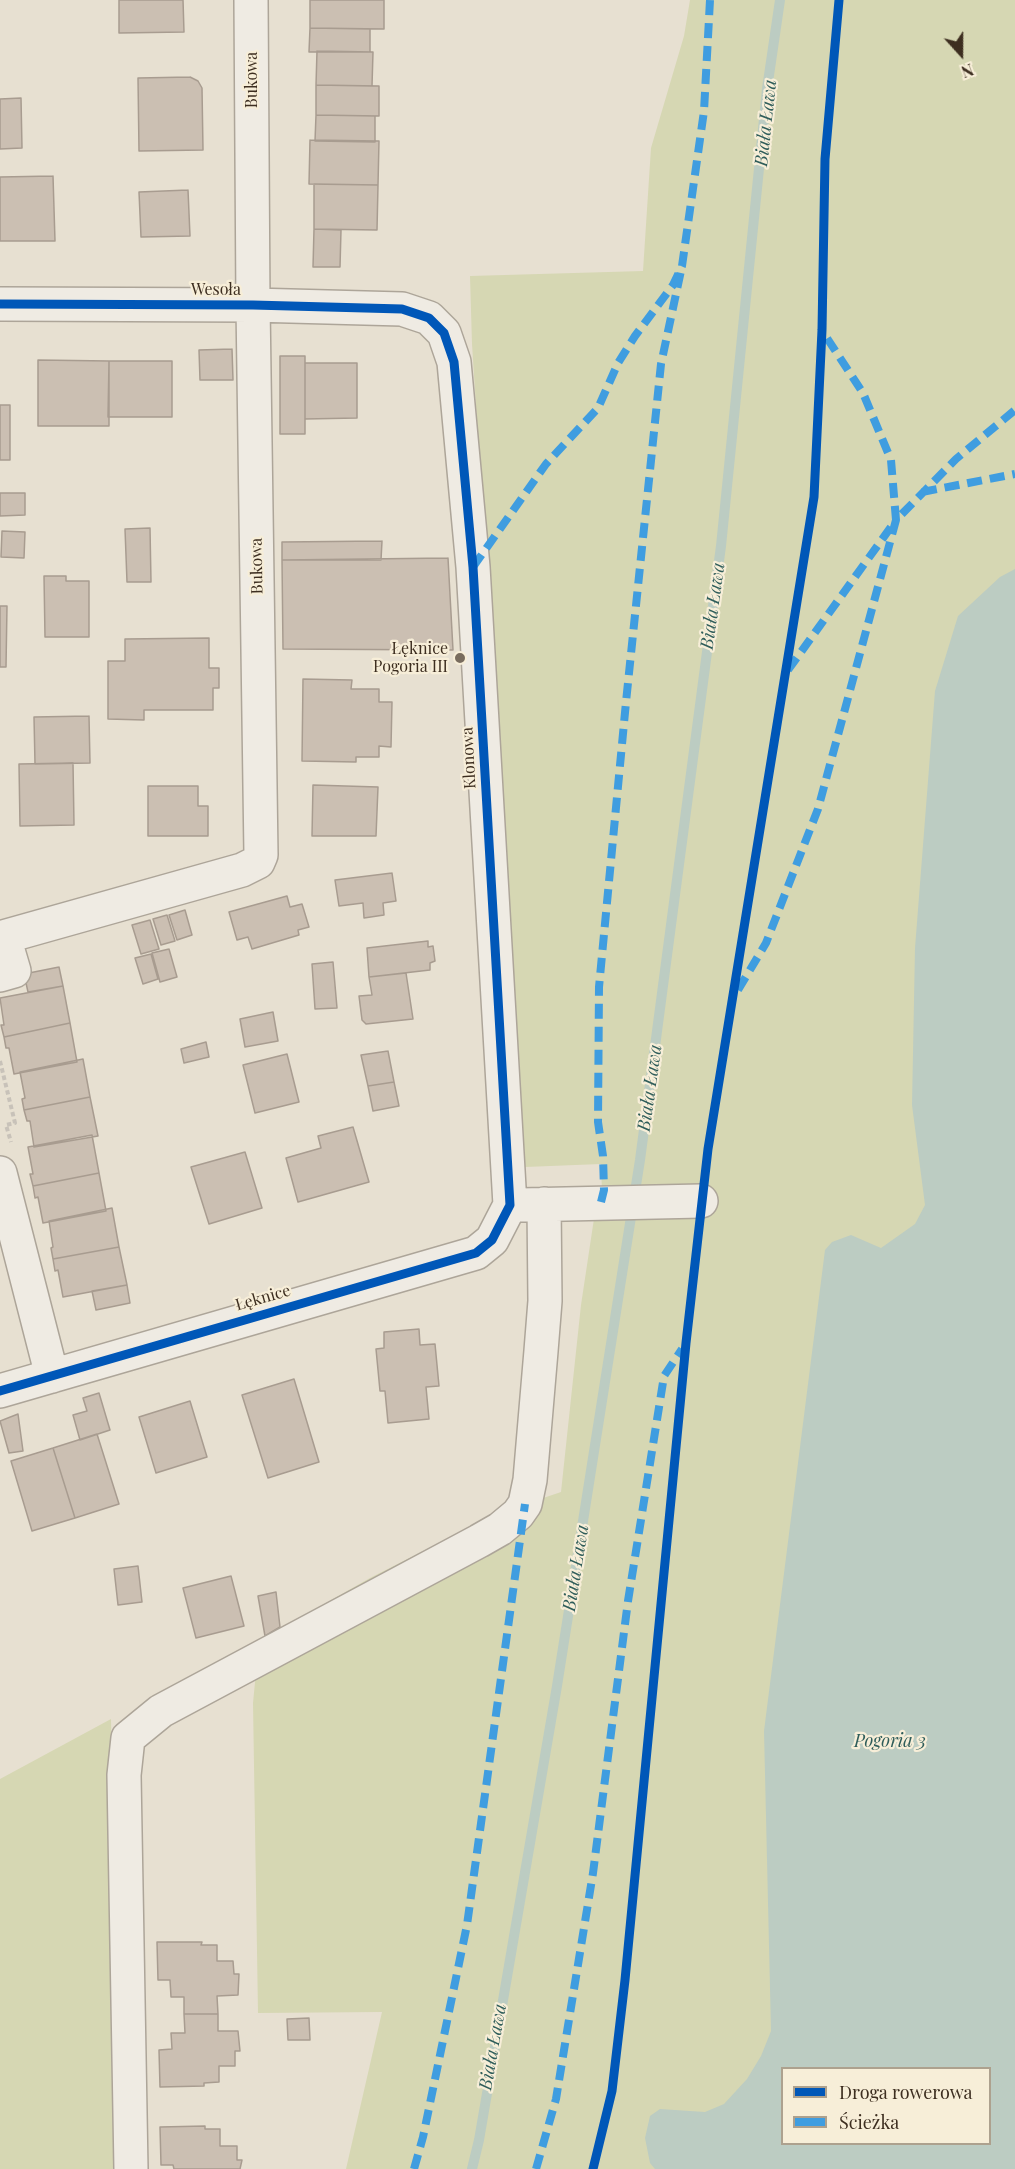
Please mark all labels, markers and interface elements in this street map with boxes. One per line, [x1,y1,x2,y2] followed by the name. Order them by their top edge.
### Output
[931,24,991,84] north arrow
[242,52,262,108] street label: Bukowa
[958,59,977,83] text: N
[751,78,781,168] water label: Biała Ława
[191,280,241,300] street label: Wesoła
[247,538,267,594] street label: Bukowa
[696,561,730,651] water label: Biała Ława
[373,639,448,677] place label: Łęknice Pogoria III
[453,651,467,665] marker: Łęknice Pogoria III
[458,727,480,789] street label: Klonowa
[633,1043,667,1133] water label: Biała Ława
[233,1281,293,1315] street label: Łęknice
[558,1523,594,1613] water label: Biała Ława
[854,1730,926,1752] water label: Pogoria 3
[475,2002,511,2092] water label: Biała Ława
[781,2067,991,2145] legend
[839,2080,972,2104] text: Droga rowerowa
[839,2110,899,2134] text: Ścieżka

